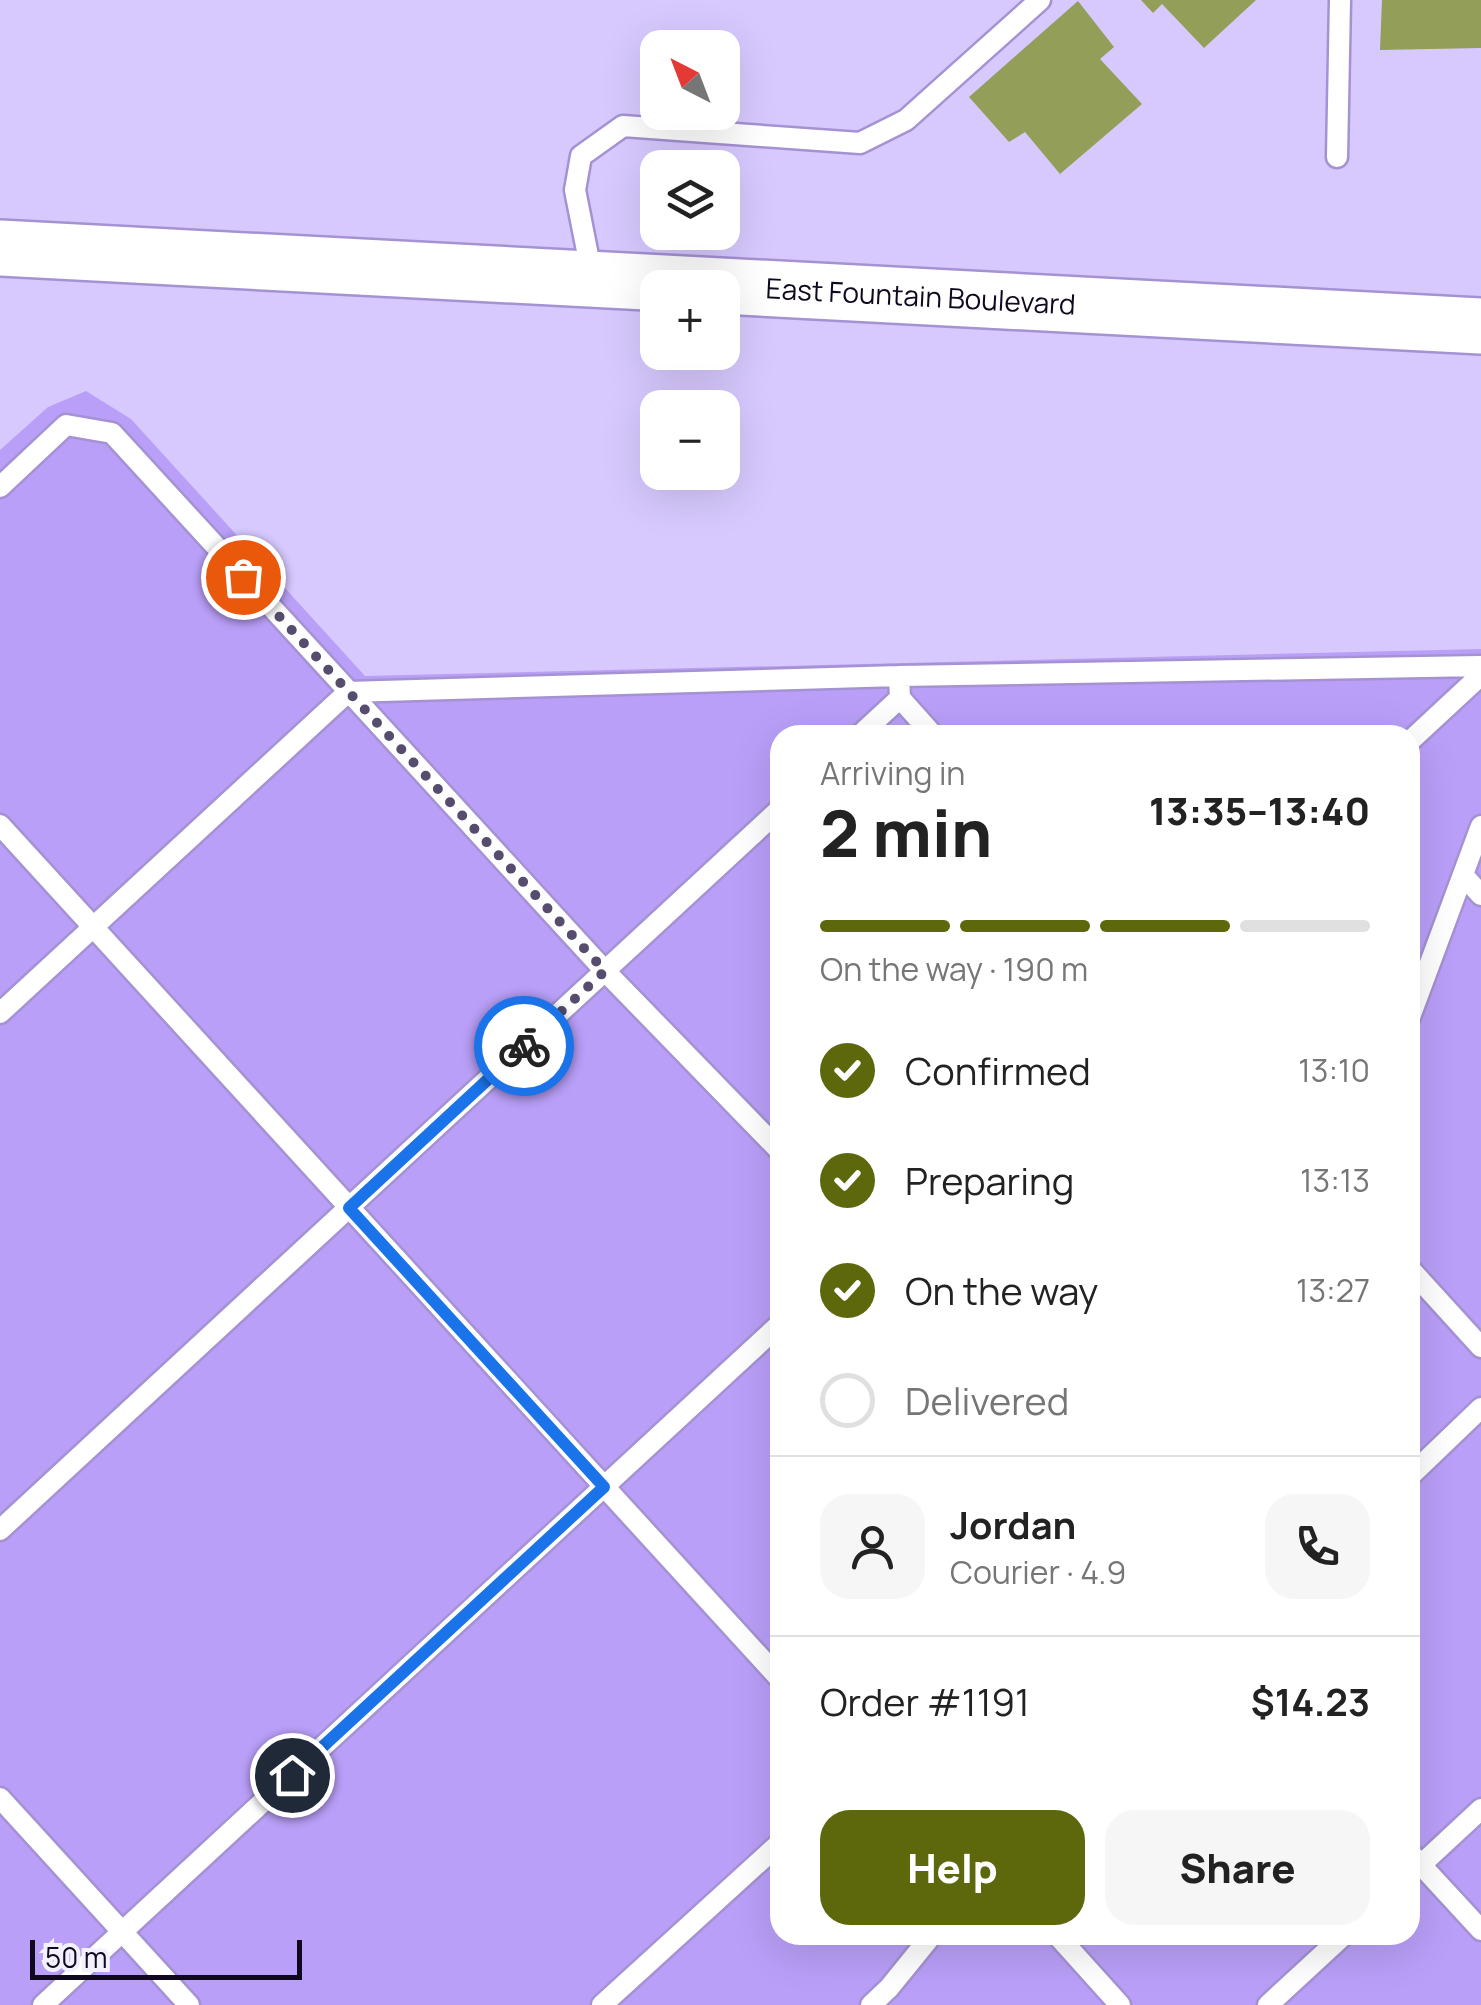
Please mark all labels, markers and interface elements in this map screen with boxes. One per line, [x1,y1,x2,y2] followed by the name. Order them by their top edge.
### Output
[640,30,740,130] north arrow
[640,30,740,490] map controls
[640,150,740,250] button: layers
[765,268,1077,323] street label: East Fountain Boulevard
[640,270,740,370] button: +
[640,390,740,490] button: −
[201,535,286,620] pin
[216,550,271,605] icon: bag
[820,751,965,795] text: Arriving in
[1149,784,1370,836] text: 13:35–13:40
[820,788,992,877] text: 2 min
[820,947,1088,991] text: On the way · 190 m
[474,996,574,1096] courier
[497,1019,552,1074] icon: bike
[820,1043,875,1098] icon: check
[905,1044,1091,1096] text: Confirmed
[1298,1048,1370,1092] text: 13:10
[820,1153,875,1208] icon: check
[905,1154,1074,1206] text: Preparing
[1300,1158,1370,1202] text: 13:13
[820,1263,875,1318] icon: check
[905,1264,1098,1316] text: On the way
[1296,1268,1370,1312] text: 13:27
[905,1374,1069,1426] text: Delivered
[820,1494,925,1599] button: person
[1265,1494,1370,1599] button: phone
[950,1498,1076,1550] text: Jordan
[950,1550,1126,1594] text: Courier · 4.9
[820,1675,1030,1727] text: Order #1191
[1251,1675,1370,1727] text: $14.23
[250,1733,335,1818] pin
[265,1748,320,1803] icon: home
[820,1810,1085,1925] button: Help
[1105,1810,1370,1925] button: Share
[30,1935,302,1980] scale bar
[45,1938,108,1976] text: 50 m

